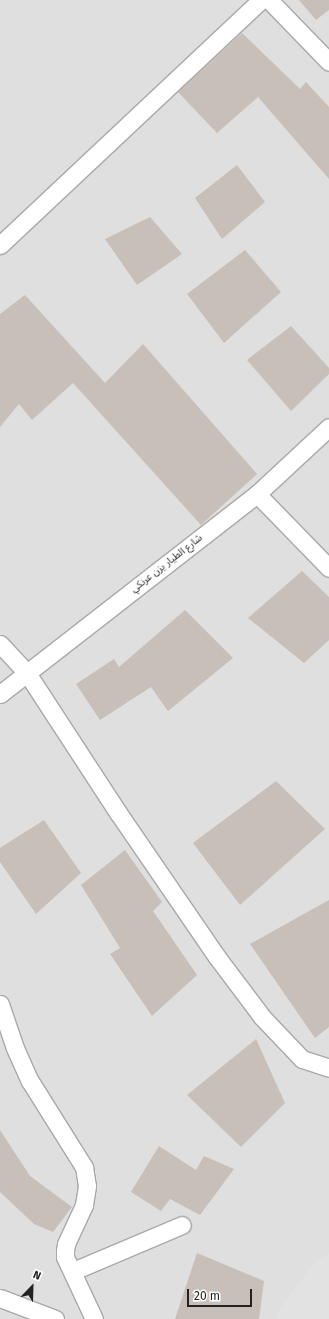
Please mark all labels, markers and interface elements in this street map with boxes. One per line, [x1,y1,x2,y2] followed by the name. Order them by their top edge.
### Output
[129,532,205,596] street label: شارع الطيار يزن عرنكي
[12,1267,52,1307] north arrow
[31,1268,43,1283] text: N
[189,1281,254,1307] scale bar
[194,1289,220,1303] text: 20 m

